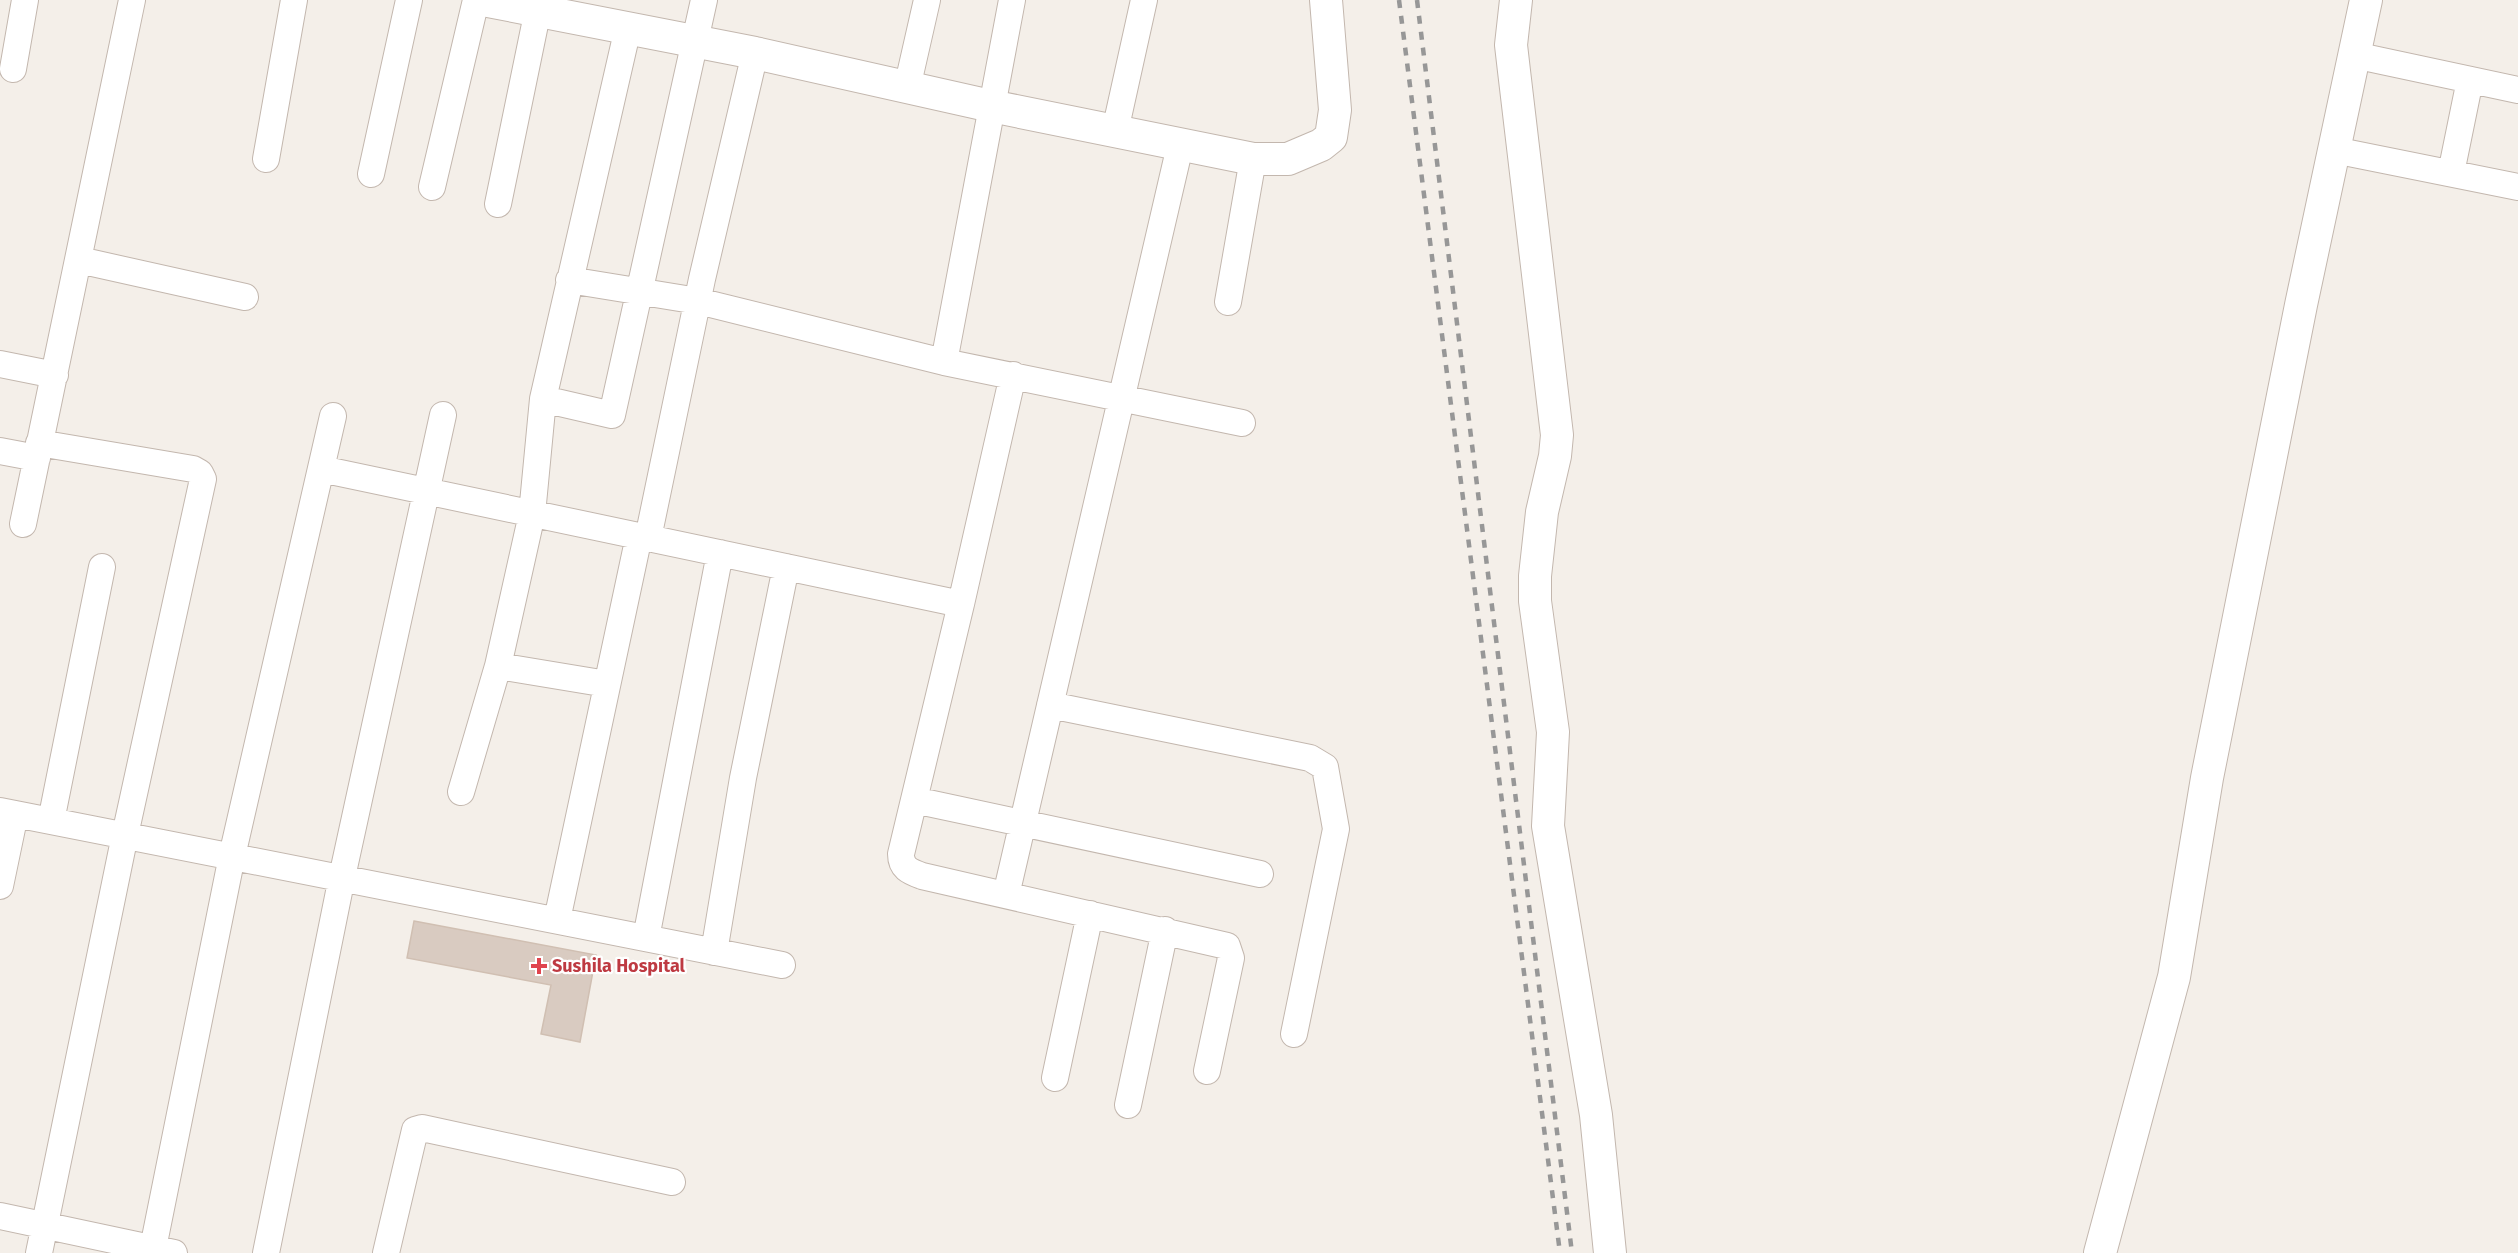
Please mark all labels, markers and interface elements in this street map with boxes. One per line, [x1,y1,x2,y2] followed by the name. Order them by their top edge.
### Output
[552,955,686,977] place label: Sushila Hospital
[530,957,548,975] marker: Sushila Hospital

